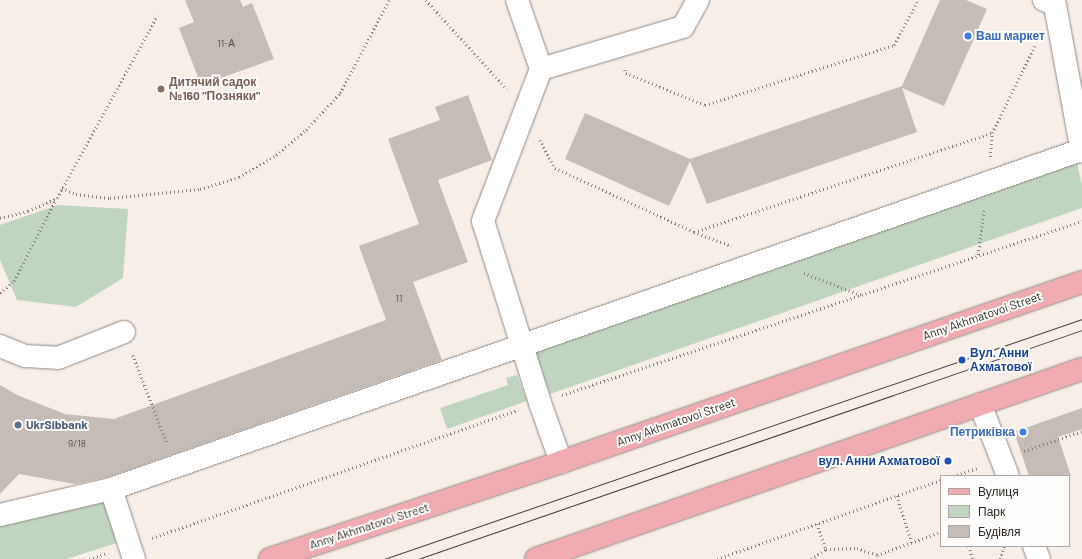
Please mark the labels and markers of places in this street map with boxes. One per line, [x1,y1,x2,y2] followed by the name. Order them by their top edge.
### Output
[976,29,1045,43] place label: Ваш маркет
[963,31,973,41] marker: Ваш маркет
[169,75,260,103] place label: Дитячий садок №160 "Позняки"
[156,84,166,94] marker: Дитячий садок №160 "Позняки"
[970,346,1032,374] place label: Вул. Анни Ахматової
[957,355,967,365] marker: Вул. Анни Ахматової
[26,418,88,432] place label: UkrSibbank
[13,420,23,430] marker: UkrSibbank
[950,425,1015,439] place label: Петриківка
[1018,427,1028,437] marker: Петриківка
[818,454,940,468] place label: вул. Анни Ахматової
[943,456,953,466] marker: вул. Анни Ахматової

